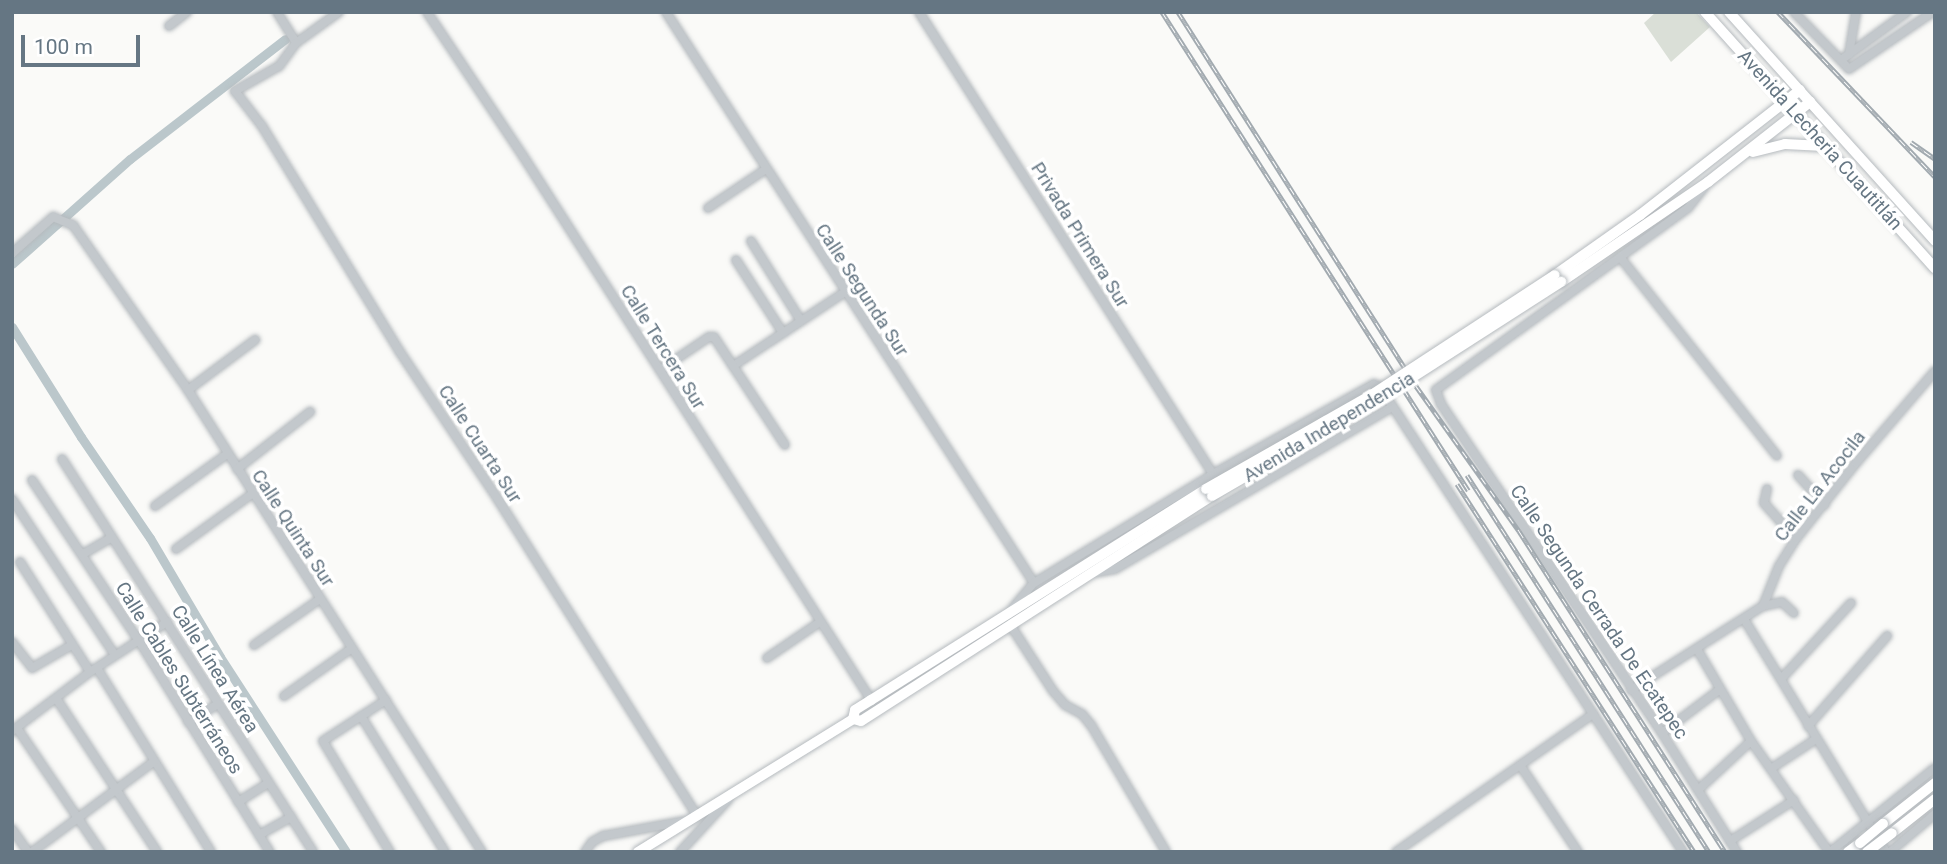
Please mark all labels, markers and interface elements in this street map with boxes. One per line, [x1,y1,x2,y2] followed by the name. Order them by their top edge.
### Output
[24,21,144,65] scale bar
[34,35,93,59] text: 100 m
[1733,45,1907,235] street label: Avenida Lecheria Cuautitlán
[1026,158,1134,312] street label: Privada Primera Sur
[811,219,913,361] street label: Calle Segunda Sur
[615,280,711,414] street label: Calle Tercera Sur
[1239,367,1419,487] street label: Avenida Independencia
[433,381,527,507] street label: Calle Cuarta Sur
[1770,426,1870,546] street label: Calle La Acocila
[247,465,339,591] street label: Calle Quinta Sur
[1505,481,1693,743] street label: Calle Segunda Cerrada De Ecatepec
[110,578,248,778] street label: Calle Cables Subterráneos
[167,601,263,737] street label: Calle Línea Aérea

